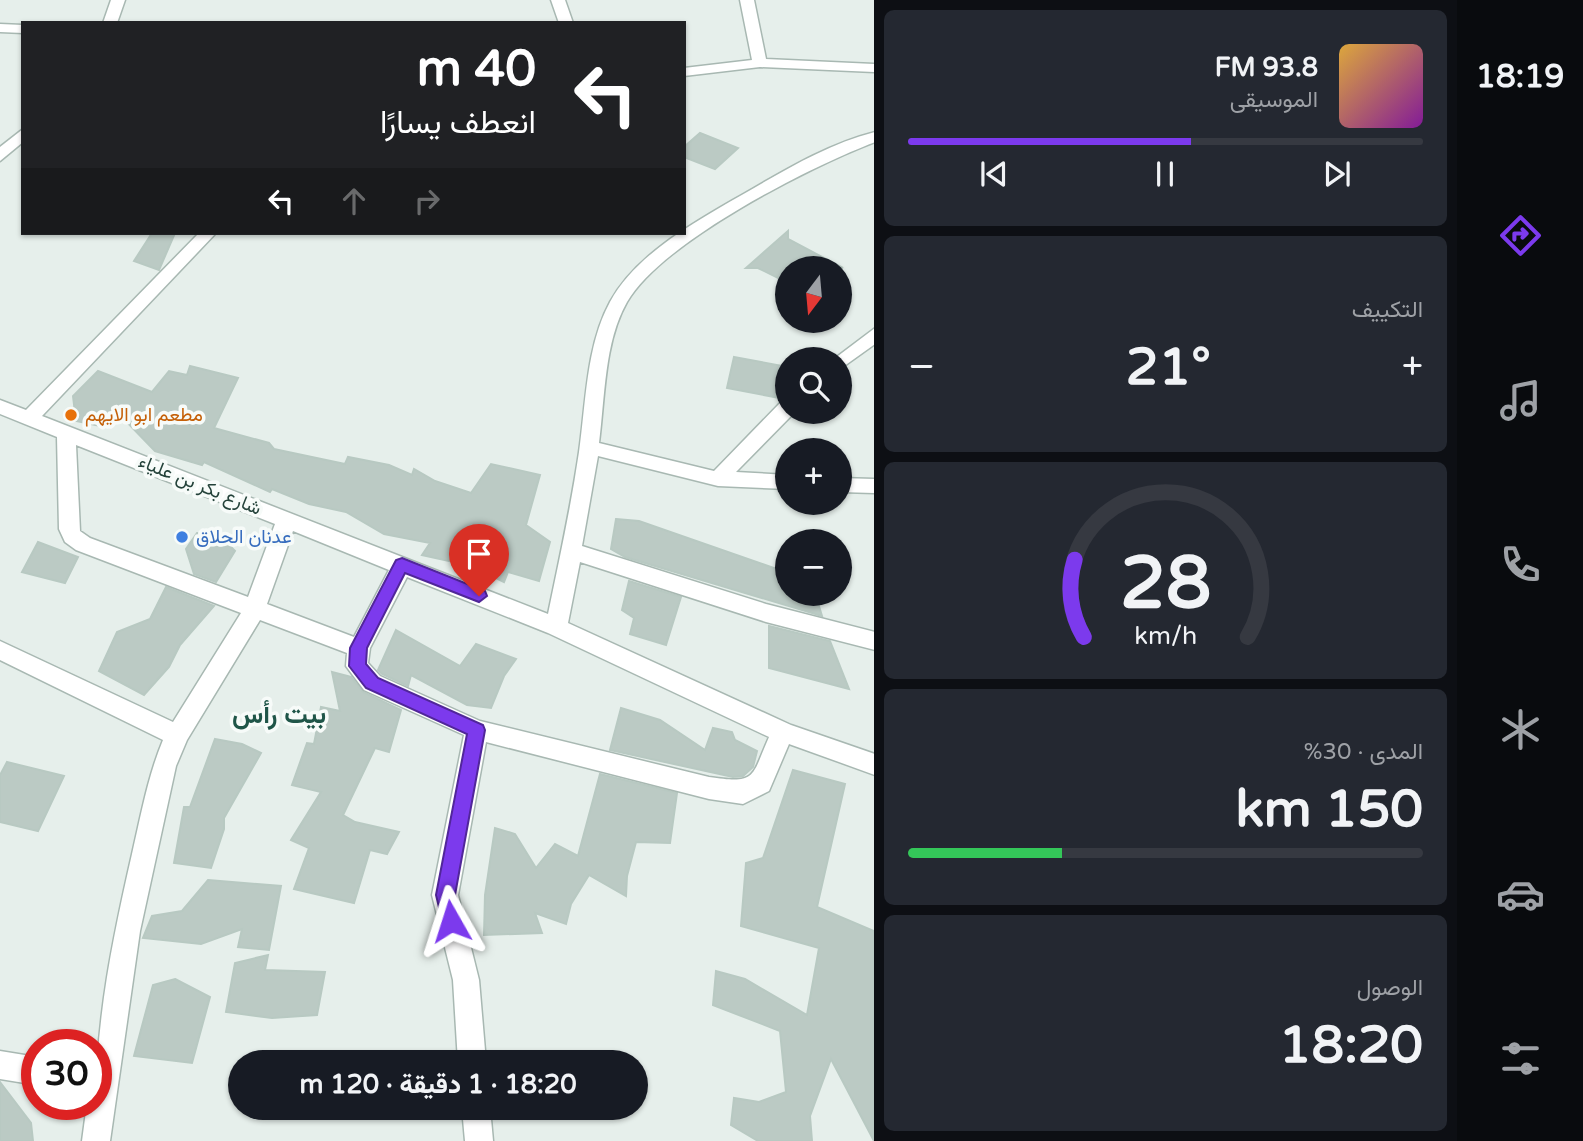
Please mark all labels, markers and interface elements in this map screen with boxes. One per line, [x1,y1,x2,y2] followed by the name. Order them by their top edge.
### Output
[417,40,536,99] text: 40 m
[560,49,651,140] icon: left
[1215,52,1318,83] text: 93.8 FM
[1476,58,1564,96] text: 18:19
[1230,86,1318,114] text: الموسيقى
[380,104,536,142] text: انعطف يسارًا
[975,155,1013,193] icon: previous
[1146,155,1184,193] icon: pause
[1318,155,1356,193] icon: next
[262,182,300,220] icon: left
[335,182,373,220] icon: ahead
[408,182,446,220] icon: right
[1496,211,1545,260] icon: directions
[775,256,852,332] north arrow
[775,256,852,606] map controls
[1352,296,1423,324] text: التكييف
[1126,336,1211,399] text: 21°
[908,344,935,390] text: −
[1402,344,1423,390] text: +
[775,347,852,424] button: search
[1496,376,1545,425] icon: music
[85,404,203,427] place label: مطعم ابو الايهم
[63,407,79,423] marker: مطعم ابو الايهم
[775,438,852,515] button: +
[135,450,265,521] street label: شارع بكر بن علياء
[449,524,509,596] pin
[196,526,292,548] place label: عدنان الحلاق
[174,529,190,545] marker: عدنان الحلاق
[775,529,852,606] button: −
[460,535,498,573] icon: arrive
[1120,540,1211,628] text: 28
[1496,540,1545,589] icon: phone
[1134,620,1197,650] text: km/h
[232,699,326,730] district label: بيت رأس
[1496,705,1545,754] icon: climate
[1304,738,1423,766] text: المدى · 30%
[1235,778,1423,841] text: 150 km
[1496,870,1545,919] icon: car
[414,884,488,958] position arrow
[1357,974,1423,1002] text: الوصول
[1279,1014,1423,1077] text: 18:20
[21,1029,112,1120] speed limit sign: 30
[1496,1034,1545,1083] icon: filters
[300,1069,576,1100] text: 18:20 · 1 دقيقة · 120 m

